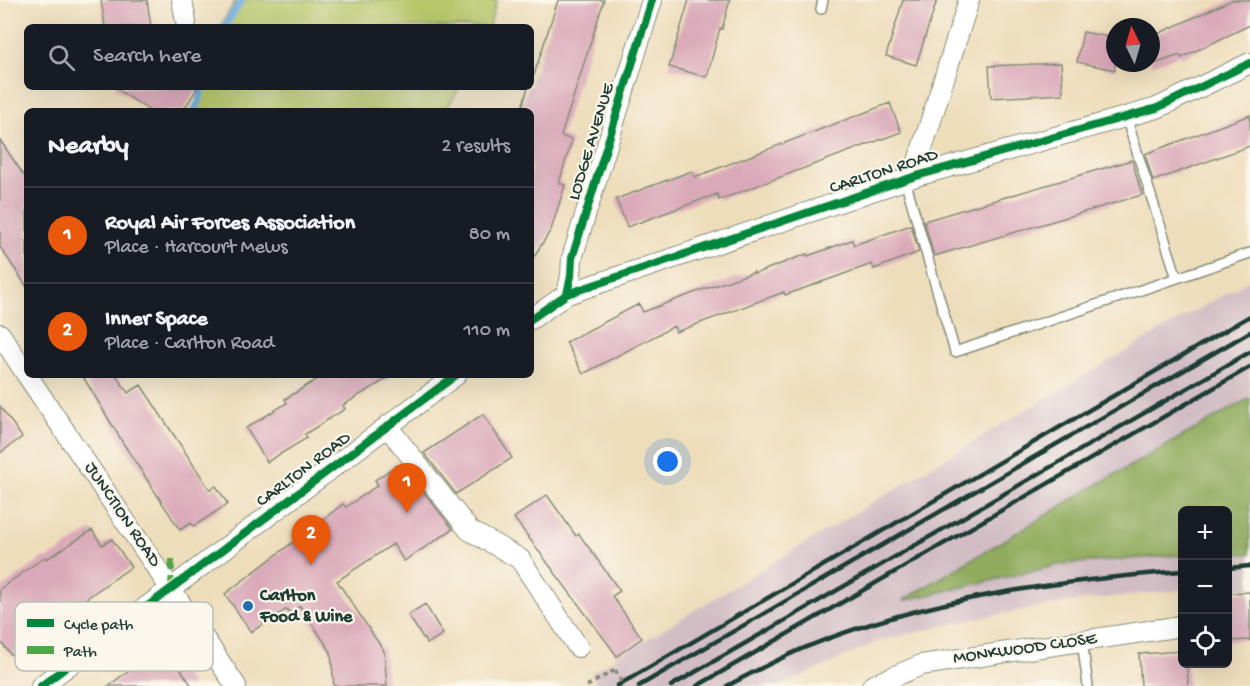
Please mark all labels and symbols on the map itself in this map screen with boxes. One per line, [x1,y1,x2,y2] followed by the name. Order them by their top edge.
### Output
[1106,18,1160,72] north arrow
[564,80,620,203] street label: LODGE AVENUE
[827,145,941,199] street label: CARLTON ROAD
[253,428,356,512] street label: CARLTON ROAD
[653,447,682,476] your location
[79,458,165,572] street label: JUNCTION ROAD
[388,464,426,513] pin: 1
[292,516,330,565] pin: 2
[259,586,353,628] place label: Carlton Food & Wine
[241,599,255,613] marker: Carlton Food & Wine
[15,602,213,671] legend
[64,617,134,636] text: Cycle path
[952,628,1099,669] street label: MONKWOOD CLOSE
[63,644,97,663] text: Path

